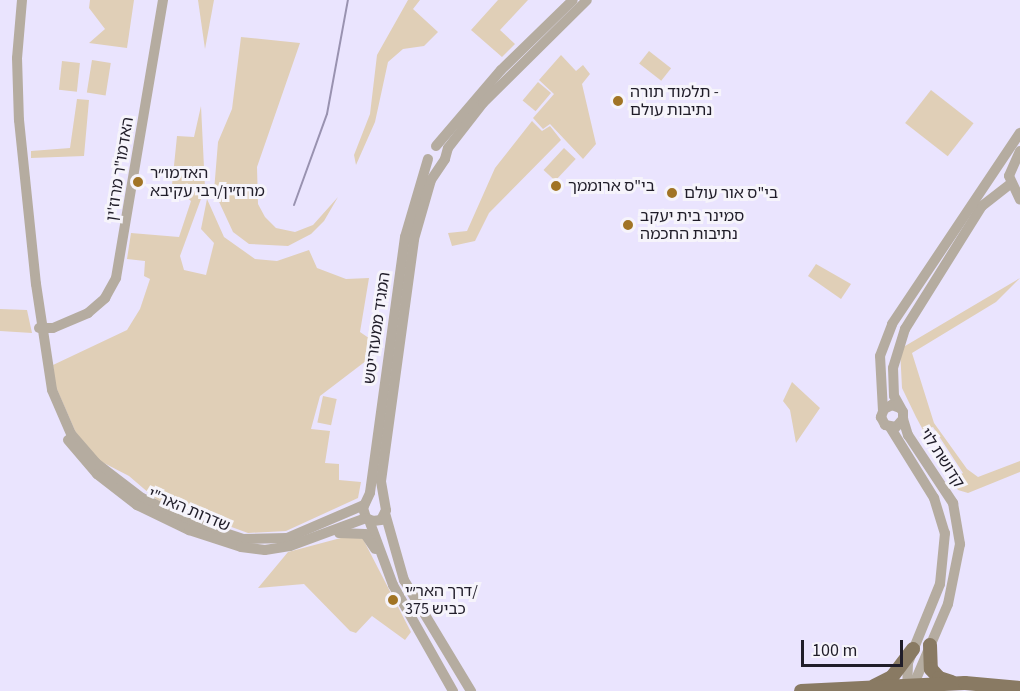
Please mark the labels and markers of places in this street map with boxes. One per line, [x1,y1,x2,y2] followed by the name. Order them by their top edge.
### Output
[630,82,719,120] place label: תלמוד תורה - נתיבות עולם
[611,94,625,108] marker: תלמוד תורה - נתיבות עולם
[150,163,265,201] place label: האדמו״ר מרוז׳ין/רבי עקיבא
[131,175,145,189] marker: האדמו״ר מרוז׳ין/רבי עקיבא
[568,176,655,196] place label: בי"ס ארוממך
[549,179,563,193] marker: בי"ס ארוממך
[684,183,778,203] place label: בי"ס אור עולם
[665,186,679,200] marker: בי"ס אור עולם
[640,206,744,244] place label: סמינר בית יעקב נתיבות החכמה
[621,218,635,232] marker: סמינר בית יעקב נתיבות החכמה
[405,581,478,619] place label: דרך האר״י/ כביש 375
[386,593,400,607] marker: דרך האר״י/ כביש 375

